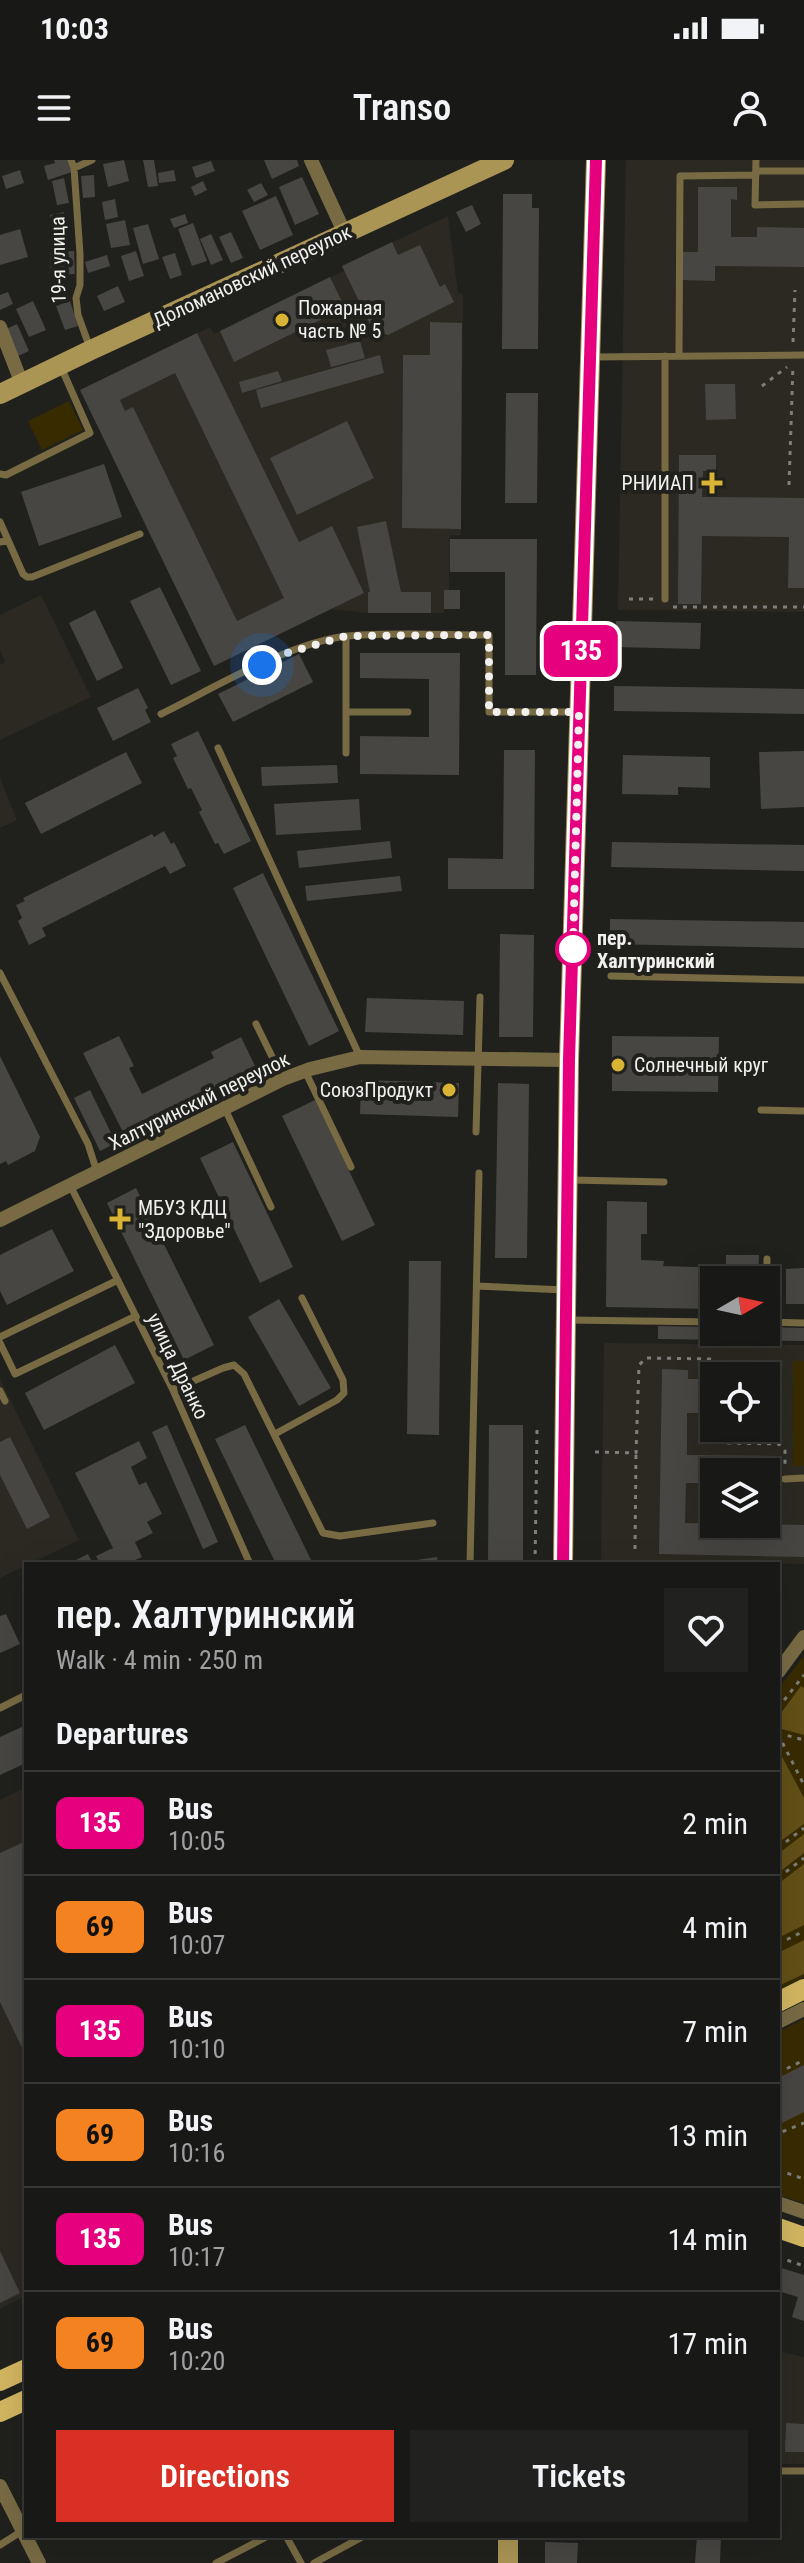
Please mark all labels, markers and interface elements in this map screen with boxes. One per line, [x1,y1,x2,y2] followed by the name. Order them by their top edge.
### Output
[40,11,109,46] text: 10:03
[32,86,76,130] icon: menu
[728,86,772,130] icon: person
[353,87,451,129] text: Transo
[45,216,71,304] street label: 19-я улица
[149,219,355,333] street label: Доломановский переулок
[298,296,382,343] place label: Пожарная часть № 5
[273,311,291,329] marker: Пожарная часть № 5
[622,471,694,495] place label: РНИИАП
[701,472,723,494] marker: РНИИАП
[535,625,627,677] line badge: 135
[560,634,602,667] text: 135
[242,645,282,685] your location
[597,926,715,973] place label: пер. Халтуринский
[556,932,590,966] marker: пер. Халтуринский
[105,1047,294,1155] street label: Халтуринский переулок
[634,1053,769,1077] place label: Солнечный круг
[609,1056,627,1074] marker: Солнечный круг
[320,1078,433,1102] place label: СоюзПродукт
[440,1081,458,1099] marker: СоюзПродукт
[138,1196,231,1243] place label: МБУЗ КДЦ "Здоровье"
[109,1208,131,1230] marker: МБУЗ КДЦ "Здоровье"
[700,1266,780,1346] north arrow
[700,1266,780,1538] map controls
[142,1309,214,1423] street label: улица Дранко
[700,1362,780,1442] button: locate
[700,1458,780,1538] button: layers
[664,1588,748,1672] button: heart
[56,1593,355,1637] text: пер. Халтуринский
[56,1645,263,1675] text: Walk · 4 min · 250 m
[56,1716,189,1751] text: Departures
[168,1791,213,1826] text: Bus
[79,1806,121,1839] text: 135
[682,1806,748,1841] text: 2 min
[168,1826,225,1856] text: 10:05
[168,1895,213,1930] text: Bus
[86,1910,114,1943] text: 69
[682,1910,748,1945] text: 4 min
[168,1930,225,1960] text: 10:07
[168,1999,213,2034] text: Bus
[79,2014,121,2047] text: 135
[682,2014,748,2049] text: 7 min
[168,2034,225,2064] text: 10:10
[168,2103,213,2138] text: Bus
[86,2118,114,2151] text: 69
[667,2118,748,2153] text: 13 min
[168,2138,225,2168] text: 10:16
[168,2207,213,2242] text: Bus
[79,2222,121,2255] text: 135
[667,2222,748,2257] text: 14 min
[168,2242,225,2272] text: 10:17
[168,2311,213,2346] text: Bus
[86,2326,114,2359] text: 69
[667,2326,748,2361] text: 17 min
[168,2346,225,2376] text: 10:20
[56,2430,394,2522] button: Directions
[410,2430,748,2522] button: Tickets

